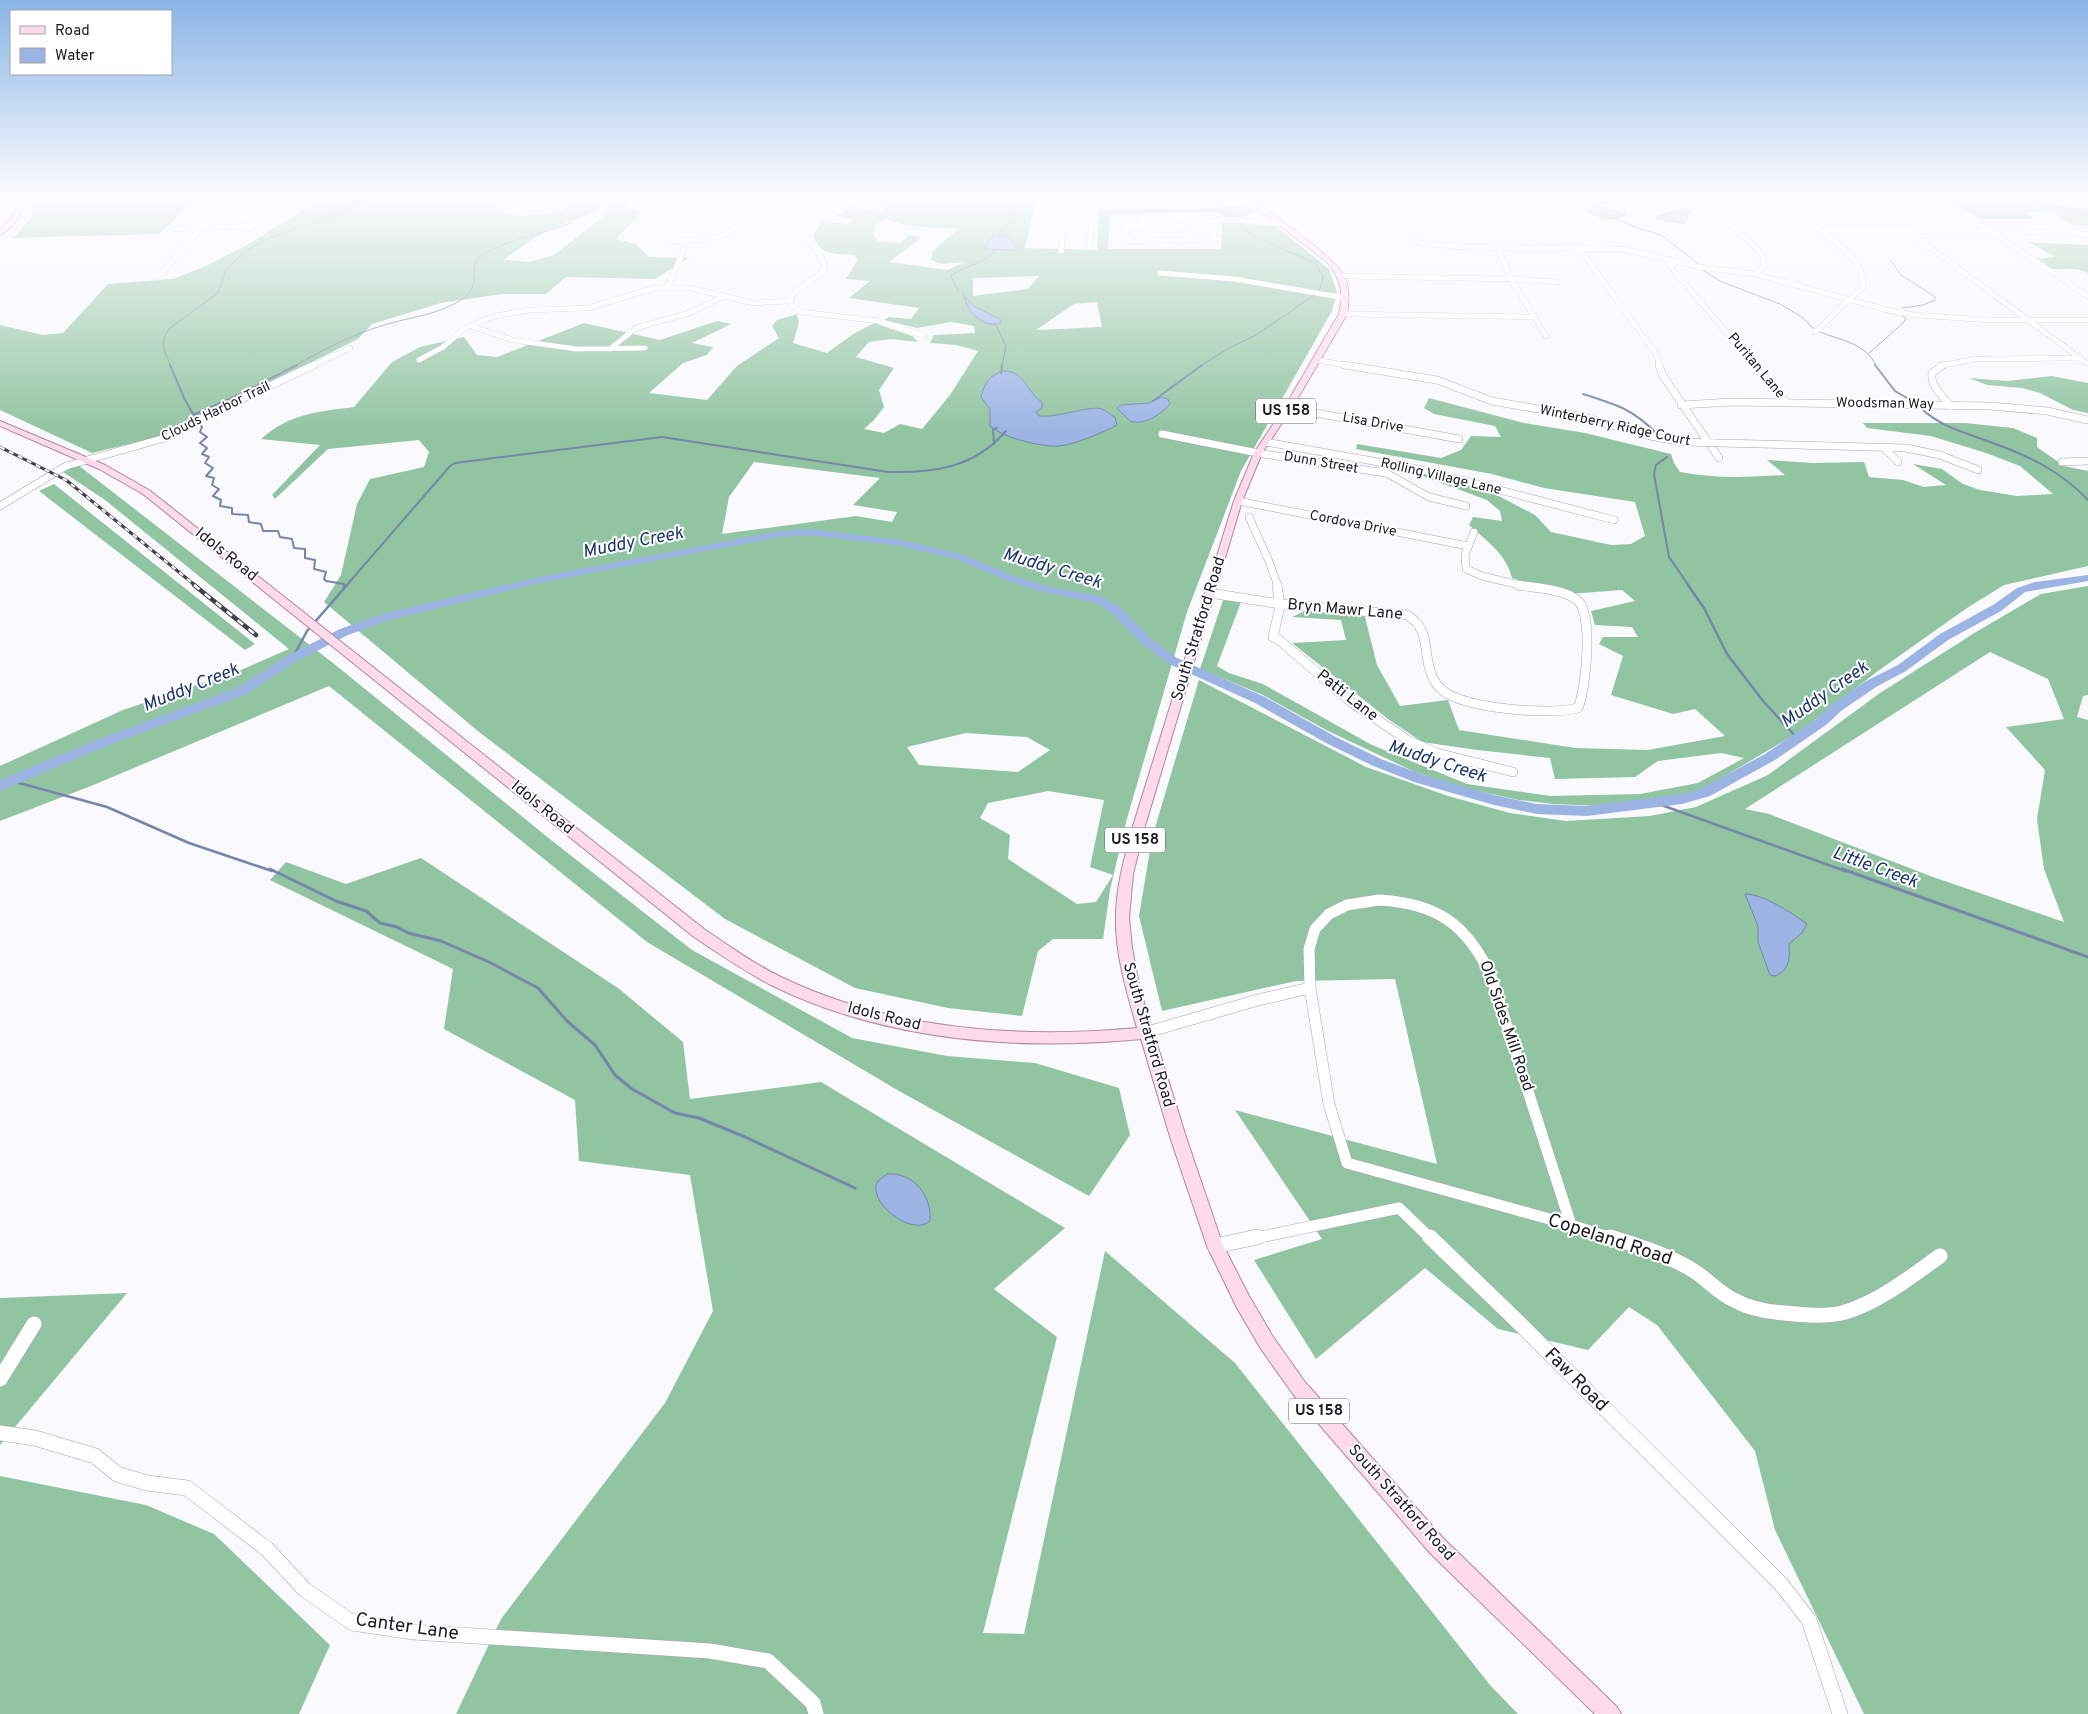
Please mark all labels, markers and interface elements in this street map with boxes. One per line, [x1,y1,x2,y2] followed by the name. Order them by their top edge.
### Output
[10,10,172,75] legend
[55,22,90,41] text: Road
[55,47,95,66] text: Water
[1724,330,1788,402] street label: Puritan Lane
[159,378,273,446] street label: Clouds Harbor Trail
[1836,395,1934,413] street label: Woodsman Way
[1256,398,1316,424] road number: US 158
[1538,402,1692,450] street label: Winterberry Ridge Court
[1341,409,1405,437] street label: Lisa Drive
[1282,448,1360,478] street label: Dunn Street
[1379,455,1503,499] street label: Rolling Village Lane
[1308,507,1398,541] street label: Cordova Drive
[581,522,686,564] water label: Muddy Creek
[191,524,261,586] street label: Idols Road
[1000,543,1105,595] water label: Muddy Creek
[1168,554,1230,704] street label: South Stratford Road
[1286,595,1404,625] street label: Bryn Mawr Lane
[1777,656,1874,734] water label: Muddy Creek
[139,658,243,718] water label: Muddy Creek
[1312,666,1382,726] street label: Patti Lane
[1385,735,1490,789] water label: Muddy Creek
[507,777,577,839] street label: Idols Road
[1105,828,1165,852] road number: US 158
[1829,842,1922,894] water label: Little Creek
[1474,958,1538,1094] street label: Old Sides Mill Road
[1118,960,1178,1110] street label: South Stratford Road
[845,998,923,1036] street label: Idols Road
[1545,1209,1675,1271] street label: Copeland Road
[1539,1343,1613,1417] street label: Faw Road
[1289,1398,1349,1424] road number: US 158
[1343,1441,1459,1565] street label: South Stratford Road
[354,1608,460,1646] street label: Canter Lane

